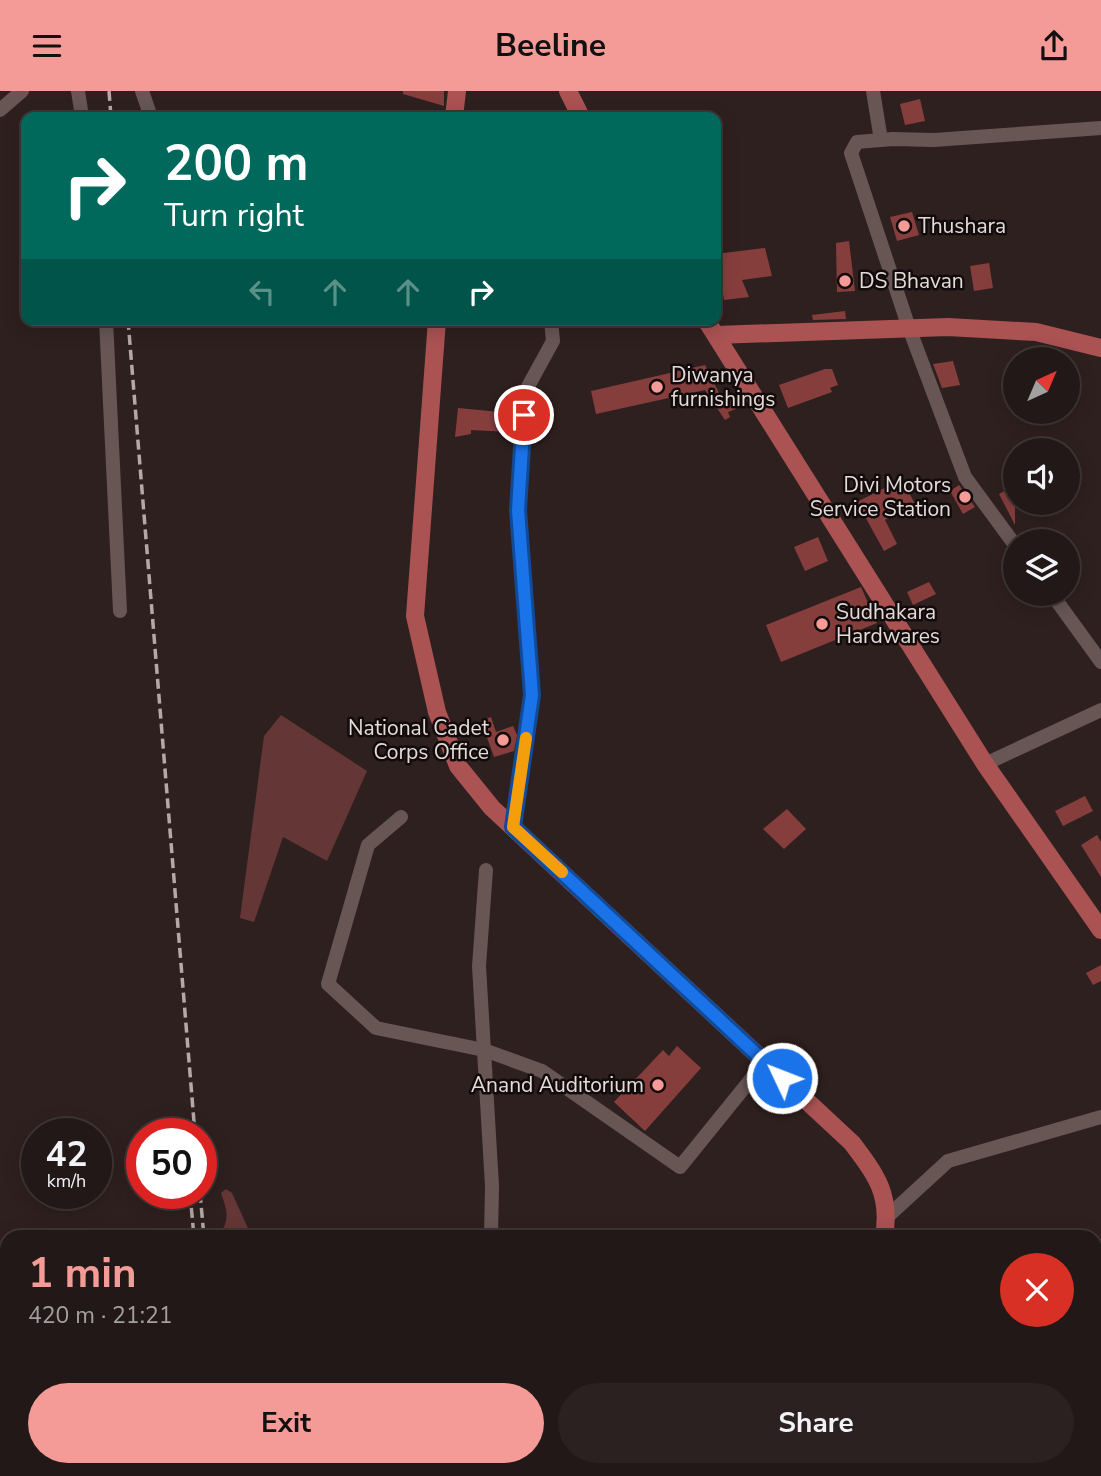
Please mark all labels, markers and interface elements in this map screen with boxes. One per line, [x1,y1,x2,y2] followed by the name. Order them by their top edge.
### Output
[495,24,606,67] text: Beeline
[28,27,66,65] icon: menu
[1035,27,1073,65] icon: share
[164,130,308,197] text: 200 m
[49,140,140,231] icon: right
[164,194,304,237] text: Turn right
[918,212,1006,240] place label: Thushara
[896,218,912,234] marker: Thushara
[859,267,964,295] place label: DS Bhavan
[243,273,281,311] icon: left
[316,273,354,311] icon: ahead
[389,273,427,311] icon: ahead
[462,273,500,311] icon: right
[837,273,853,289] marker: DS Bhavan
[1003,347,1080,423] north arrow
[1003,347,1080,606] map controls
[671,361,775,413] place label: Diwanya furnishings
[649,379,665,395] marker: Diwanya furnishings
[494,385,554,445] pin
[505,396,543,434] icon: arrive
[1003,438,1080,515] button: sound
[810,471,951,523] place label: Divi Motors Service Station
[957,489,973,505] marker: Divi Motors Service Station
[1003,529,1080,606] button: layers
[836,598,940,650] place label: Sudhakara Hardwares
[814,616,830,632] marker: Sudhakara Hardwares
[348,714,490,766] place label: National Cadet Corps Office
[495,732,511,748] marker: National Cadet Corps Office
[745,1041,819,1115] position arrow
[471,1071,644,1099] place label: Anand Auditorium
[650,1077,666,1093] marker: Anand Auditorium
[126,1118,217,1209] speed limit sign: 50
[45,1131,88,1178] text: 42
[47,1169,86,1193] text: km/h
[28,1245,137,1302] text: 1 min
[1000,1253,1074,1327] button: close
[28,1300,173,1331] text: 420 m · 21:21
[28,1383,544,1463] button: Exit
[558,1383,1074,1463] button: Share

